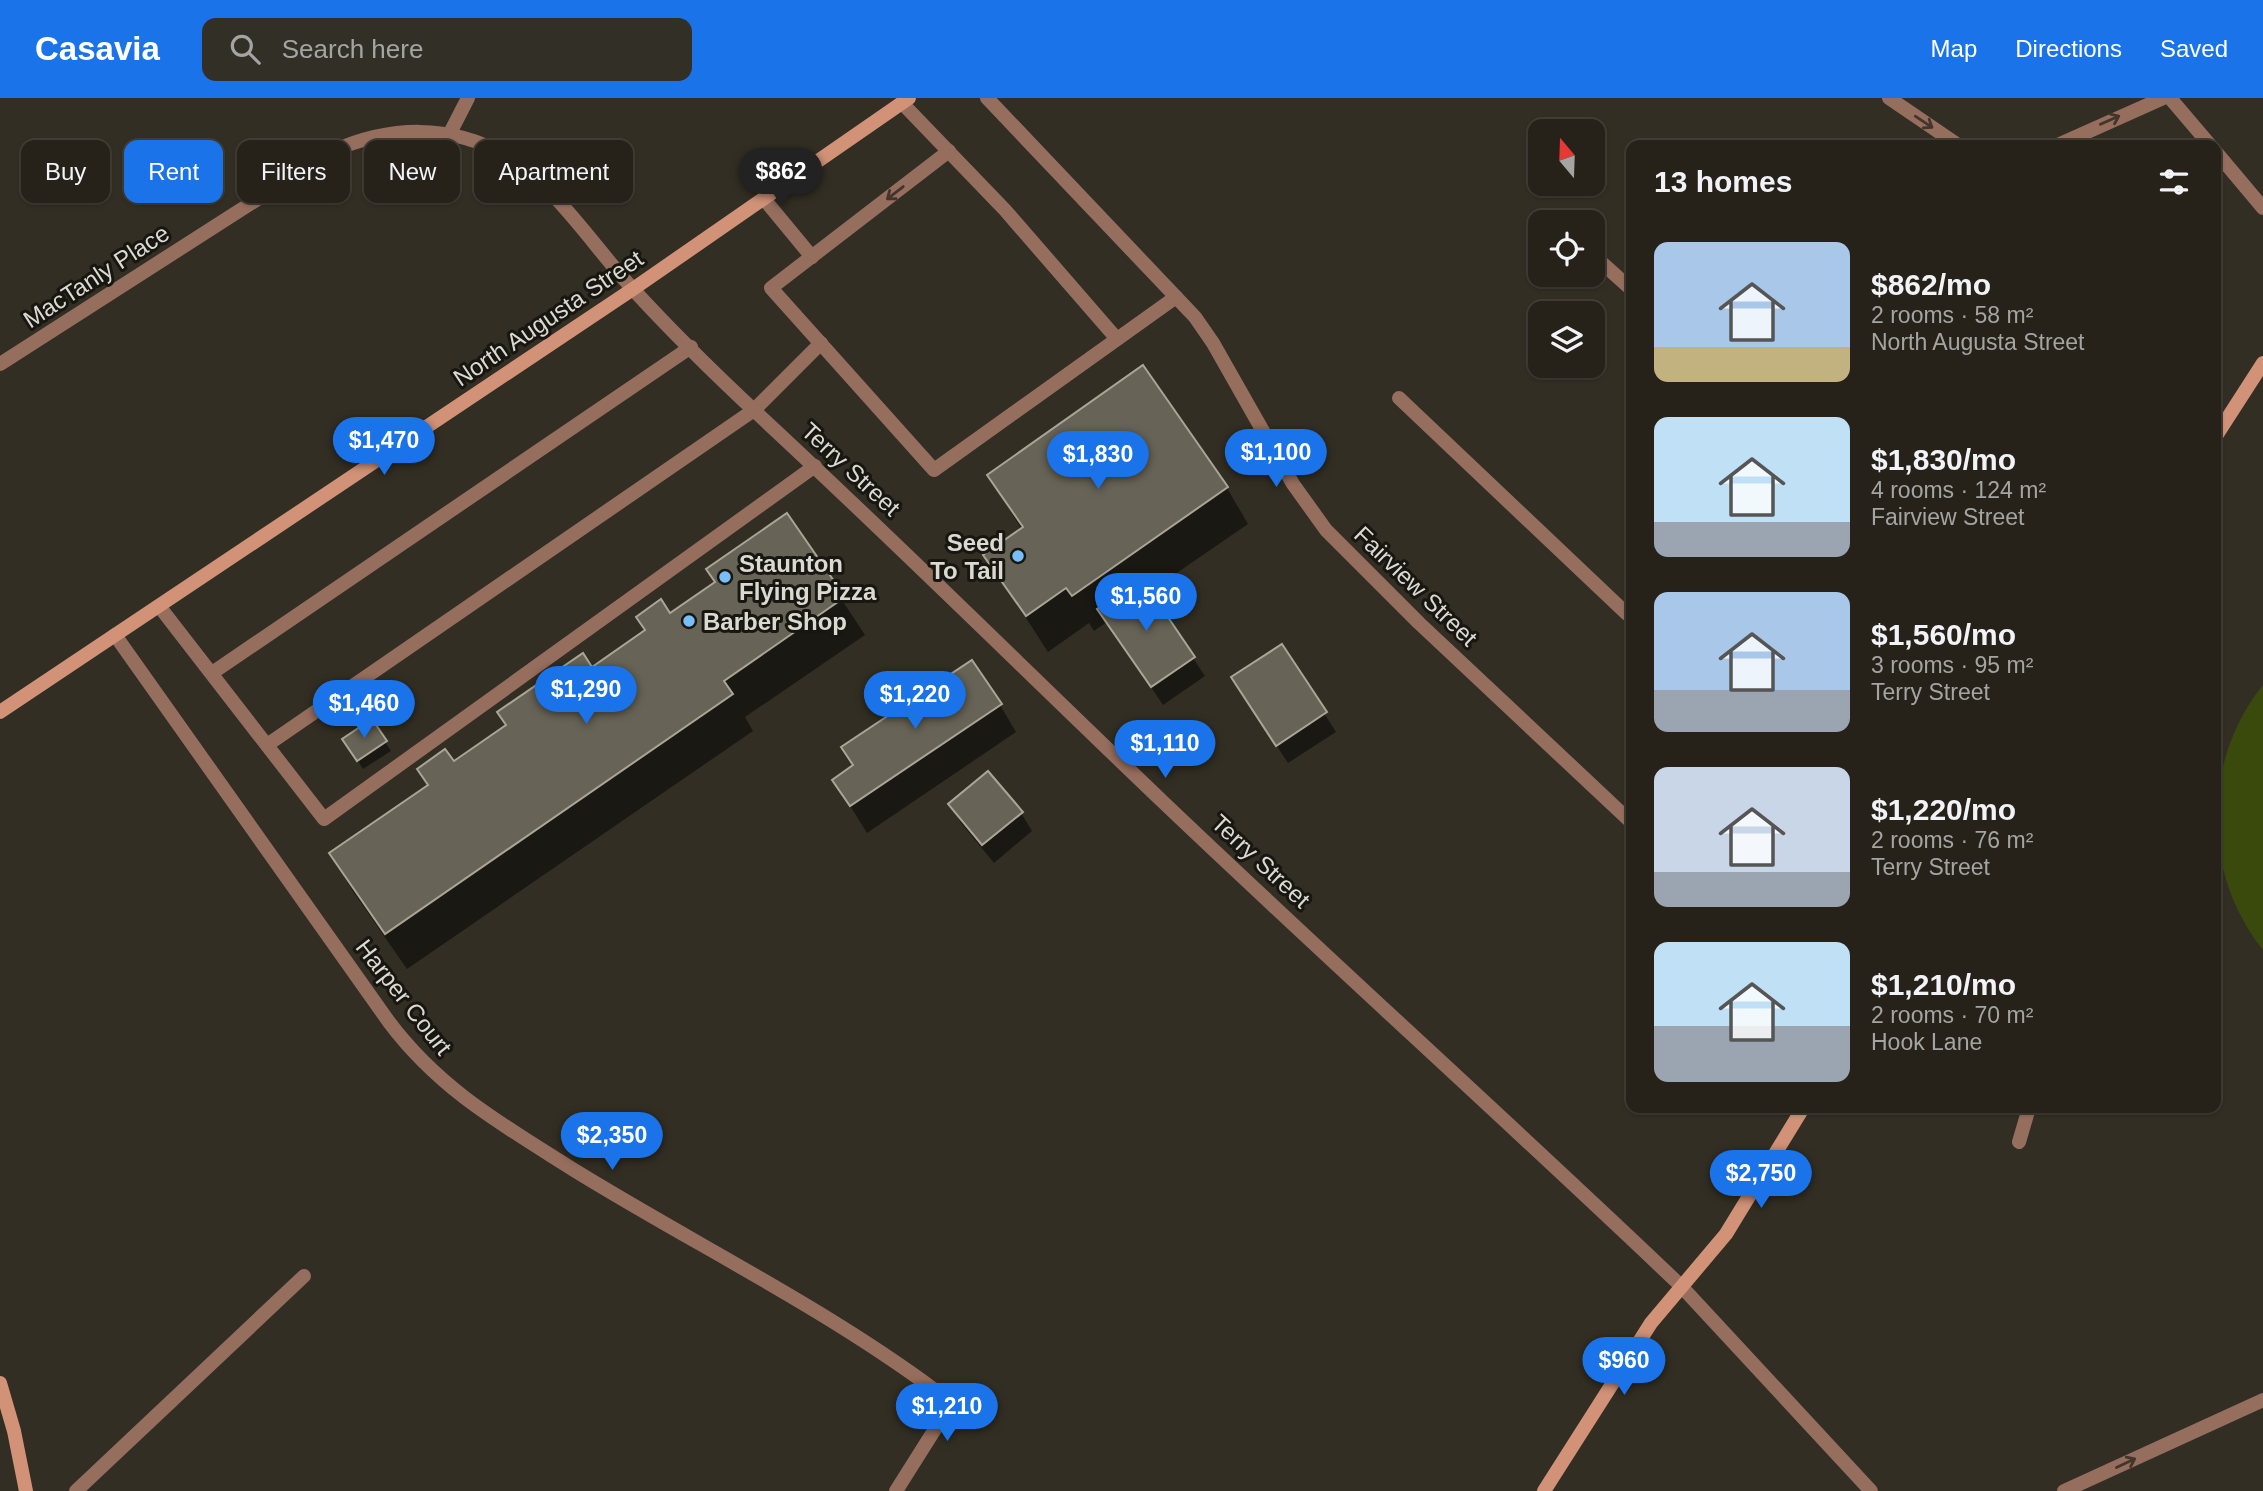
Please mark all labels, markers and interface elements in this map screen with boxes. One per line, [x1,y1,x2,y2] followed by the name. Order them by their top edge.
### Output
[202,18,692,81] search box
[35,30,160,67] text: Casavia
[226,30,264,68] icon: search
[282,34,423,64] text: Search here
[1931,35,1977,62] text: Map
[2015,35,2122,62] text: Directions
[2160,35,2228,62] text: Saved
[2098,113,2120,126] one-way arrow
[1914,115,1933,129] one-way arrow
[1528,119,1605,196] north arrow
[1528,119,1605,378] map controls
[21,140,110,203] chip: Buy
[124,140,223,203] chip: Rent
[237,140,350,203] chip: Filters
[364,140,460,203] chip: New
[474,140,633,203] chip: Apartment
[740,148,822,208] pin: $862
[755,158,807,184] text: $862
[2155,163,2193,201] icon: filters
[1654,165,1792,198] text: 13 homes
[886,185,905,200] one-way arrow
[1528,210,1605,287] button: locate
[18,219,174,333] street label: MacTanly Place
[448,244,648,391] street label: North Augusta Street
[1871,268,1991,301] text: $862/mo
[1710,270,1794,354] icon: home
[1528,301,1605,378] button: layers
[1871,302,2033,328] text: 2 rooms · 58 m²
[1871,329,2085,355] text: North Augusta Street
[796,417,906,521] street label: Terry Street
[327,418,441,477] pin: $1,470
[349,427,419,453] text: $1,470
[1219,430,1333,489] pin: $1,100
[1041,432,1155,491] pin: $1,830
[1241,439,1311,465] text: $1,100
[1063,441,1133,467] text: $1,830
[1871,443,2016,476] text: $1,830/mo
[1710,445,1794,529] icon: home
[1871,477,2046,503] text: 4 rooms · 124 m²
[1871,504,2024,530] text: Fairview Street
[1349,521,1483,652] street label: Fairview Street
[930,529,1004,584] place label: Seed To Tail
[1010,548,1026,564] marker: Seed To Tail
[739,550,877,605] place label: Staunton Flying Pizza
[717,569,733,585] marker: Staunton Flying Pizza
[1089,574,1203,633] pin: $1,560
[1111,583,1181,609] text: $1,560
[703,608,847,635] place label: Barber Shop
[681,613,697,629] marker: Barber Shop
[1871,618,2016,651] text: $1,560/mo
[1710,620,1794,704] icon: home
[1871,652,2033,678] text: 3 rooms · 95 m²
[529,666,643,726] pin: $1,290
[858,672,972,731] pin: $1,220
[551,676,621,702] text: $1,290
[1871,679,1990,705] text: Terry Street
[307,680,421,740] pin: $1,460
[880,681,950,707] text: $1,220
[329,690,399,716] text: $1,460
[1108,720,1222,780] pin: $1,110
[1130,730,1200,756] text: $1,110
[1871,793,2016,826] text: $1,220/mo
[1710,795,1794,879] icon: home
[1206,809,1316,913] street label: Terry Street
[1871,827,2033,853] text: 2 rooms · 76 m²
[1871,854,1990,880] text: Terry Street
[351,934,458,1060] street label: Harper Court
[1871,968,2016,1001] text: $1,210/mo
[1710,970,1794,1054] icon: home
[1871,1002,2033,1028] text: 2 rooms · 70 m²
[1871,1029,1982,1055] text: Hook Lane
[555,1112,669,1172] pin: $2,350
[577,1122,647,1148] text: $2,350
[1704,1150,1818,1210] pin: $2,750
[1726,1160,1796,1186] text: $2,750
[1583,1338,1665,1397] pin: $960
[1598,1347,1650,1373] text: $960
[890,1384,1004,1443] pin: $1,210
[912,1393,982,1419] text: $1,210
[2115,1455,2136,1469] one-way arrow

